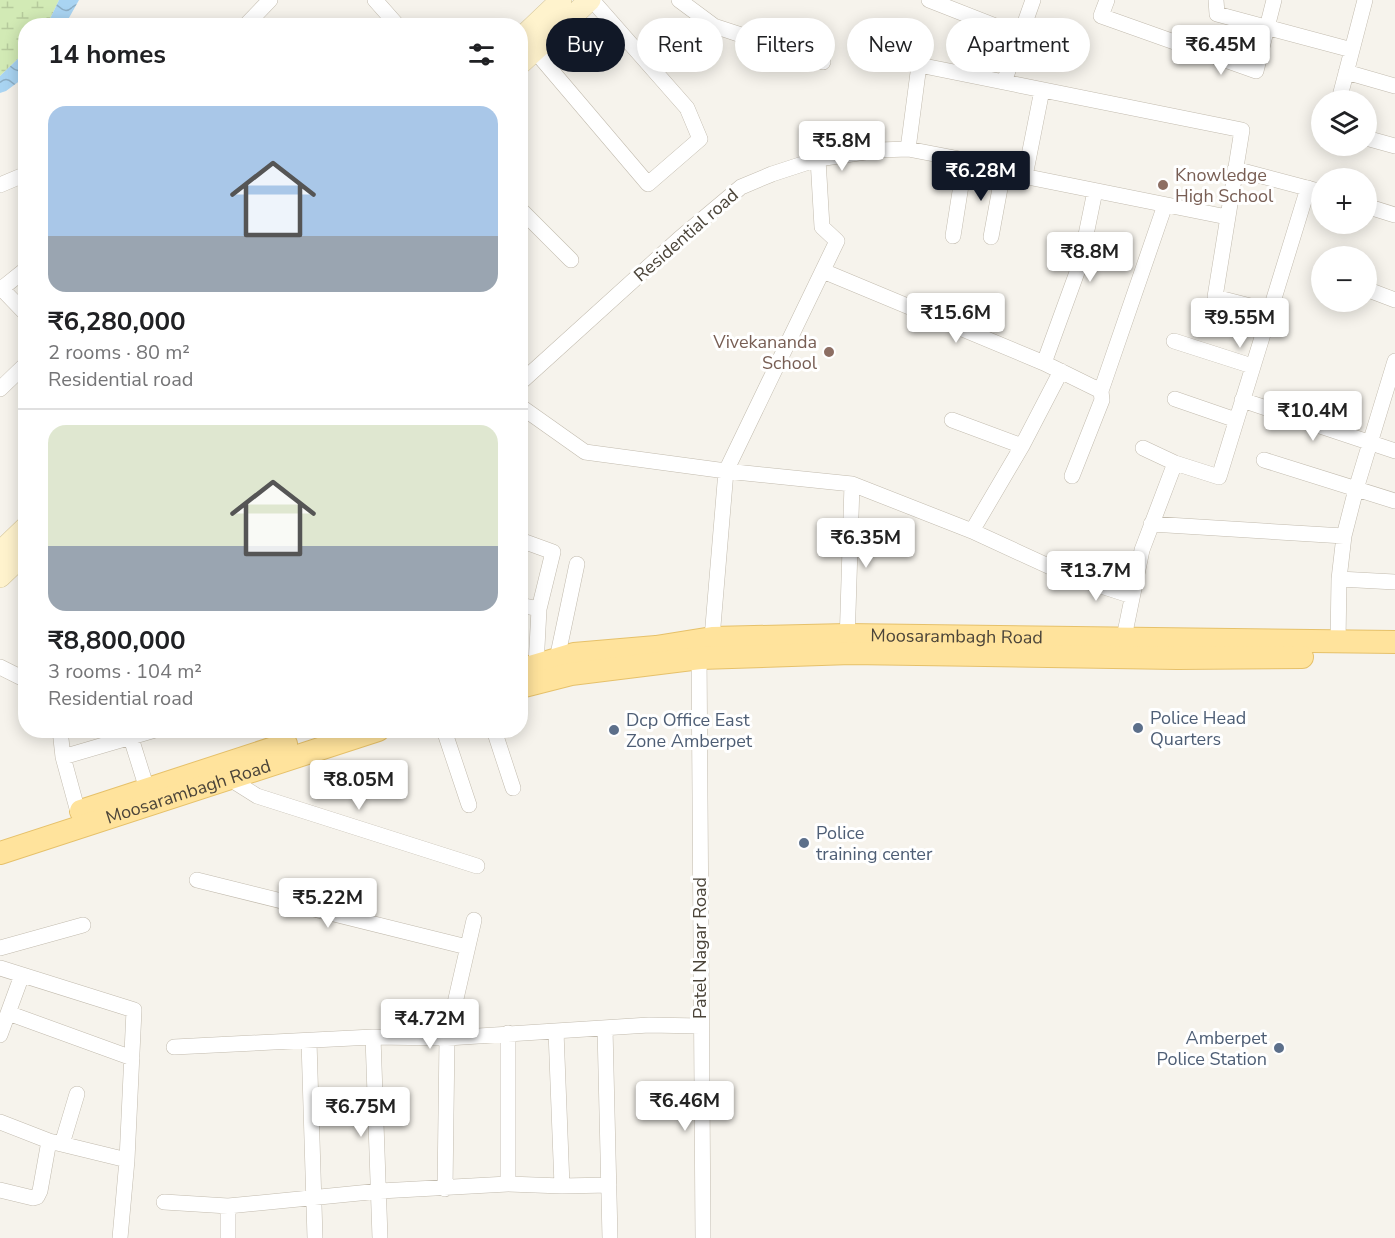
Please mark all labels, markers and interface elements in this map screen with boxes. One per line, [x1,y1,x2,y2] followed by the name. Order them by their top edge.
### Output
[546,18,625,72] chip: Buy
[637,18,723,72] chip: Rent
[735,18,835,72] chip: Filters
[847,18,934,72] chip: New
[946,18,1090,72] chip: Apartment
[1172,25,1270,76] pin: ₹6.45M
[1186,31,1256,58] text: ₹6.45M
[48,37,166,72] text: 14 homes
[465,38,498,71] icon: filters
[1311,90,1377,312] map controls
[1311,90,1377,156] button: layers
[800,121,884,172] pin: ₹5.8M
[813,127,871,154] text: ₹5.8M
[219,145,327,253] icon: home
[932,151,1030,202] pin: ₹6.28M
[946,157,1016,184] text: ₹6.28M
[1175,163,1274,208] place label: Knowledge High School
[1311,168,1377,234] button: +
[1156,178,1170,192] marker: Knowledge High School
[629,183,743,287] street label: Residential road
[1048,232,1132,283] pin: ₹8.8M
[1061,238,1119,265] text: ₹8.8M
[1311,246,1377,312] button: −
[907,293,1005,344] pin: ₹15.6M
[1191,298,1289,349] pin: ₹9.55M
[921,299,991,326] text: ₹15.6M
[48,304,186,339] text: ₹6,280,000
[1205,304,1275,331] text: ₹9.55M
[712,330,818,375] place label: Vivekananda School
[48,339,190,366] text: 2 rooms · 80 m²
[822,345,836,359] marker: Vivekananda School
[48,366,193,393] text: Residential road
[1264,391,1362,442] pin: ₹10.4M
[1278,397,1348,424] text: ₹10.4M
[219,464,327,572] icon: home
[817,518,915,569] pin: ₹6.35M
[831,524,901,551] text: ₹6.35M
[1047,551,1145,602] pin: ₹13.7M
[1061,557,1131,584] text: ₹13.7M
[48,623,186,658] text: ₹8,800,000
[870,623,1043,650] street label: Moosarambagh Road
[48,658,202,685] text: 3 rooms · 104 m²
[48,685,193,712] text: Residential road
[1150,706,1246,751] place label: Police Head Quarters
[626,708,753,753] place label: Dcp Office East Zone Amberpet
[1131,721,1145,735] marker: Police Head Quarters
[607,723,621,737] marker: Dcp Office East Zone Amberpet
[103,754,274,830] street label: Moosarambagh Road
[310,760,408,811] pin: ₹8.05M
[324,766,394,793] text: ₹8.05M
[816,821,933,866] place label: Police training center
[797,836,811,850] marker: Police training center
[688,877,712,1019] street label: Patel Nagar Road
[279,878,377,929] pin: ₹5.22M
[293,884,363,911] text: ₹5.22M
[381,999,479,1050] pin: ₹4.72M
[395,1005,465,1032] text: ₹4.72M
[1157,1026,1268,1071] place label: Amberpet Police Station
[1272,1041,1286,1055] marker: Amberpet Police Station
[636,1081,734,1132] pin: ₹6.46M
[312,1087,410,1138] pin: ₹6.75M
[650,1087,720,1114] text: ₹6.46M
[326,1093,396,1120] text: ₹6.75M

